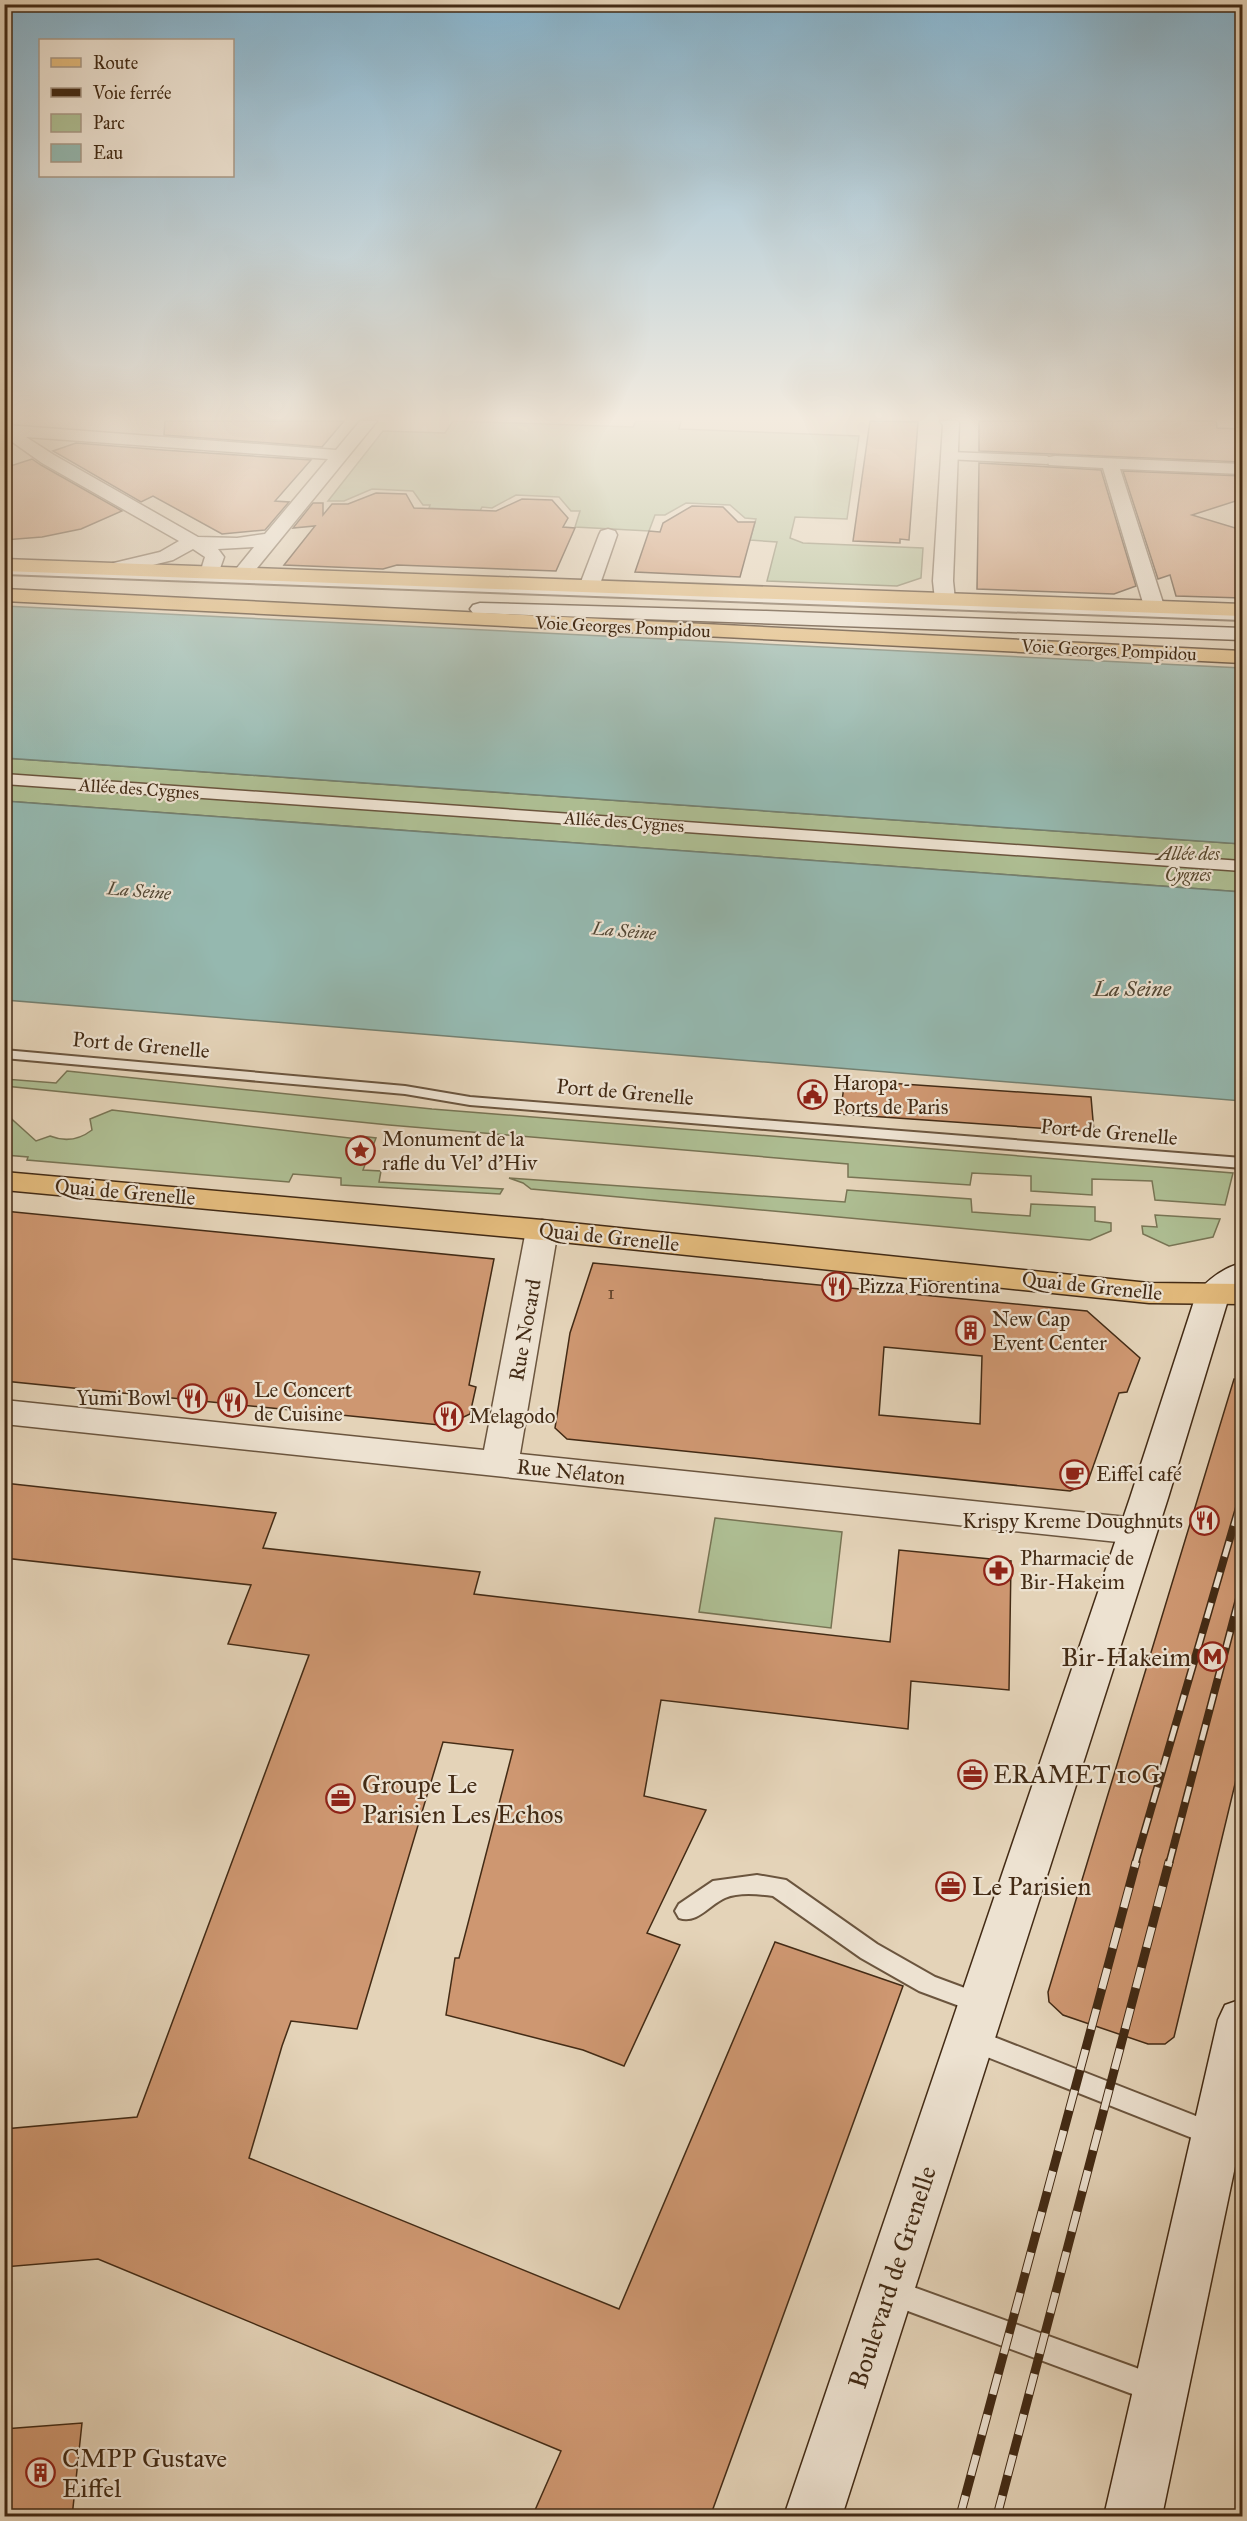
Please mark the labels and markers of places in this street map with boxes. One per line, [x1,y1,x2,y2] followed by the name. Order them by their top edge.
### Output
[833,1070,948,1120] place label: Haropa - Ports de Paris
[796,1079,828,1111] public building icon: Haropa - Ports de Paris
[382,1126,538,1176] place label: Monument de la rafle du Vel' d'Hiv
[345,1135,377,1167] place icon: Monument de la rafle du Vel' d'Hiv
[821,1270,853,1302] restaurant icon: Pizza Fiorentina
[858,1273,1000,1299] place label: Pizza Fiorentina
[992,1306,1107,1356] place label: New Cap Event Center
[955,1315,987,1347] building icon: New Cap Event Center
[254,1377,353,1427] place label: Le Concert de Cuisine
[176,1382,208,1414] restaurant icon: Yumi Bowl
[76,1385,171,1411] place label: Yumi Bowl
[217,1386,249,1418] restaurant icon: Le Concert de Cuisine
[432,1400,464,1432] restaurant icon: Melagodo
[469,1403,556,1429] place label: Melagodo
[1059,1458,1091,1490] cafe icon: Eiffel café
[1096,1461,1182,1487] place label: Eiffel café
[1188,1505,1220,1537] restaurant icon: Krispy Kreme Doughnuts
[962,1508,1183,1534] place label: Krispy Kreme Doughnuts
[1020,1545,1134,1595] place label: Pharmacie de Bir-Hakeim
[983,1554,1015,1586] pharmacy icon: Pharmacie de Bir-Hakeim
[1061,1641,1191,1673] place label: Bir-Hakeim
[1196,1641,1228,1673] metro station icon: Bir-Hakeim
[956,1758,988,1790] office icon: ERAMET 10G
[993,1758,1161,1790] place label: ERAMET 10G
[362,1768,563,1830] place label: Groupe Le Parisien Les Echos
[325,1783,357,1815] office icon: Groupe Le Parisien Les Echos
[935,1870,967,1902] office icon: Le Parisien
[972,1870,1091,1902] place label: Le Parisien
[62,2442,227,2504] place label: CMPP Gustave Eiffel
[25,2457,57,2489] building icon: CMPP Gustave Eiffel

